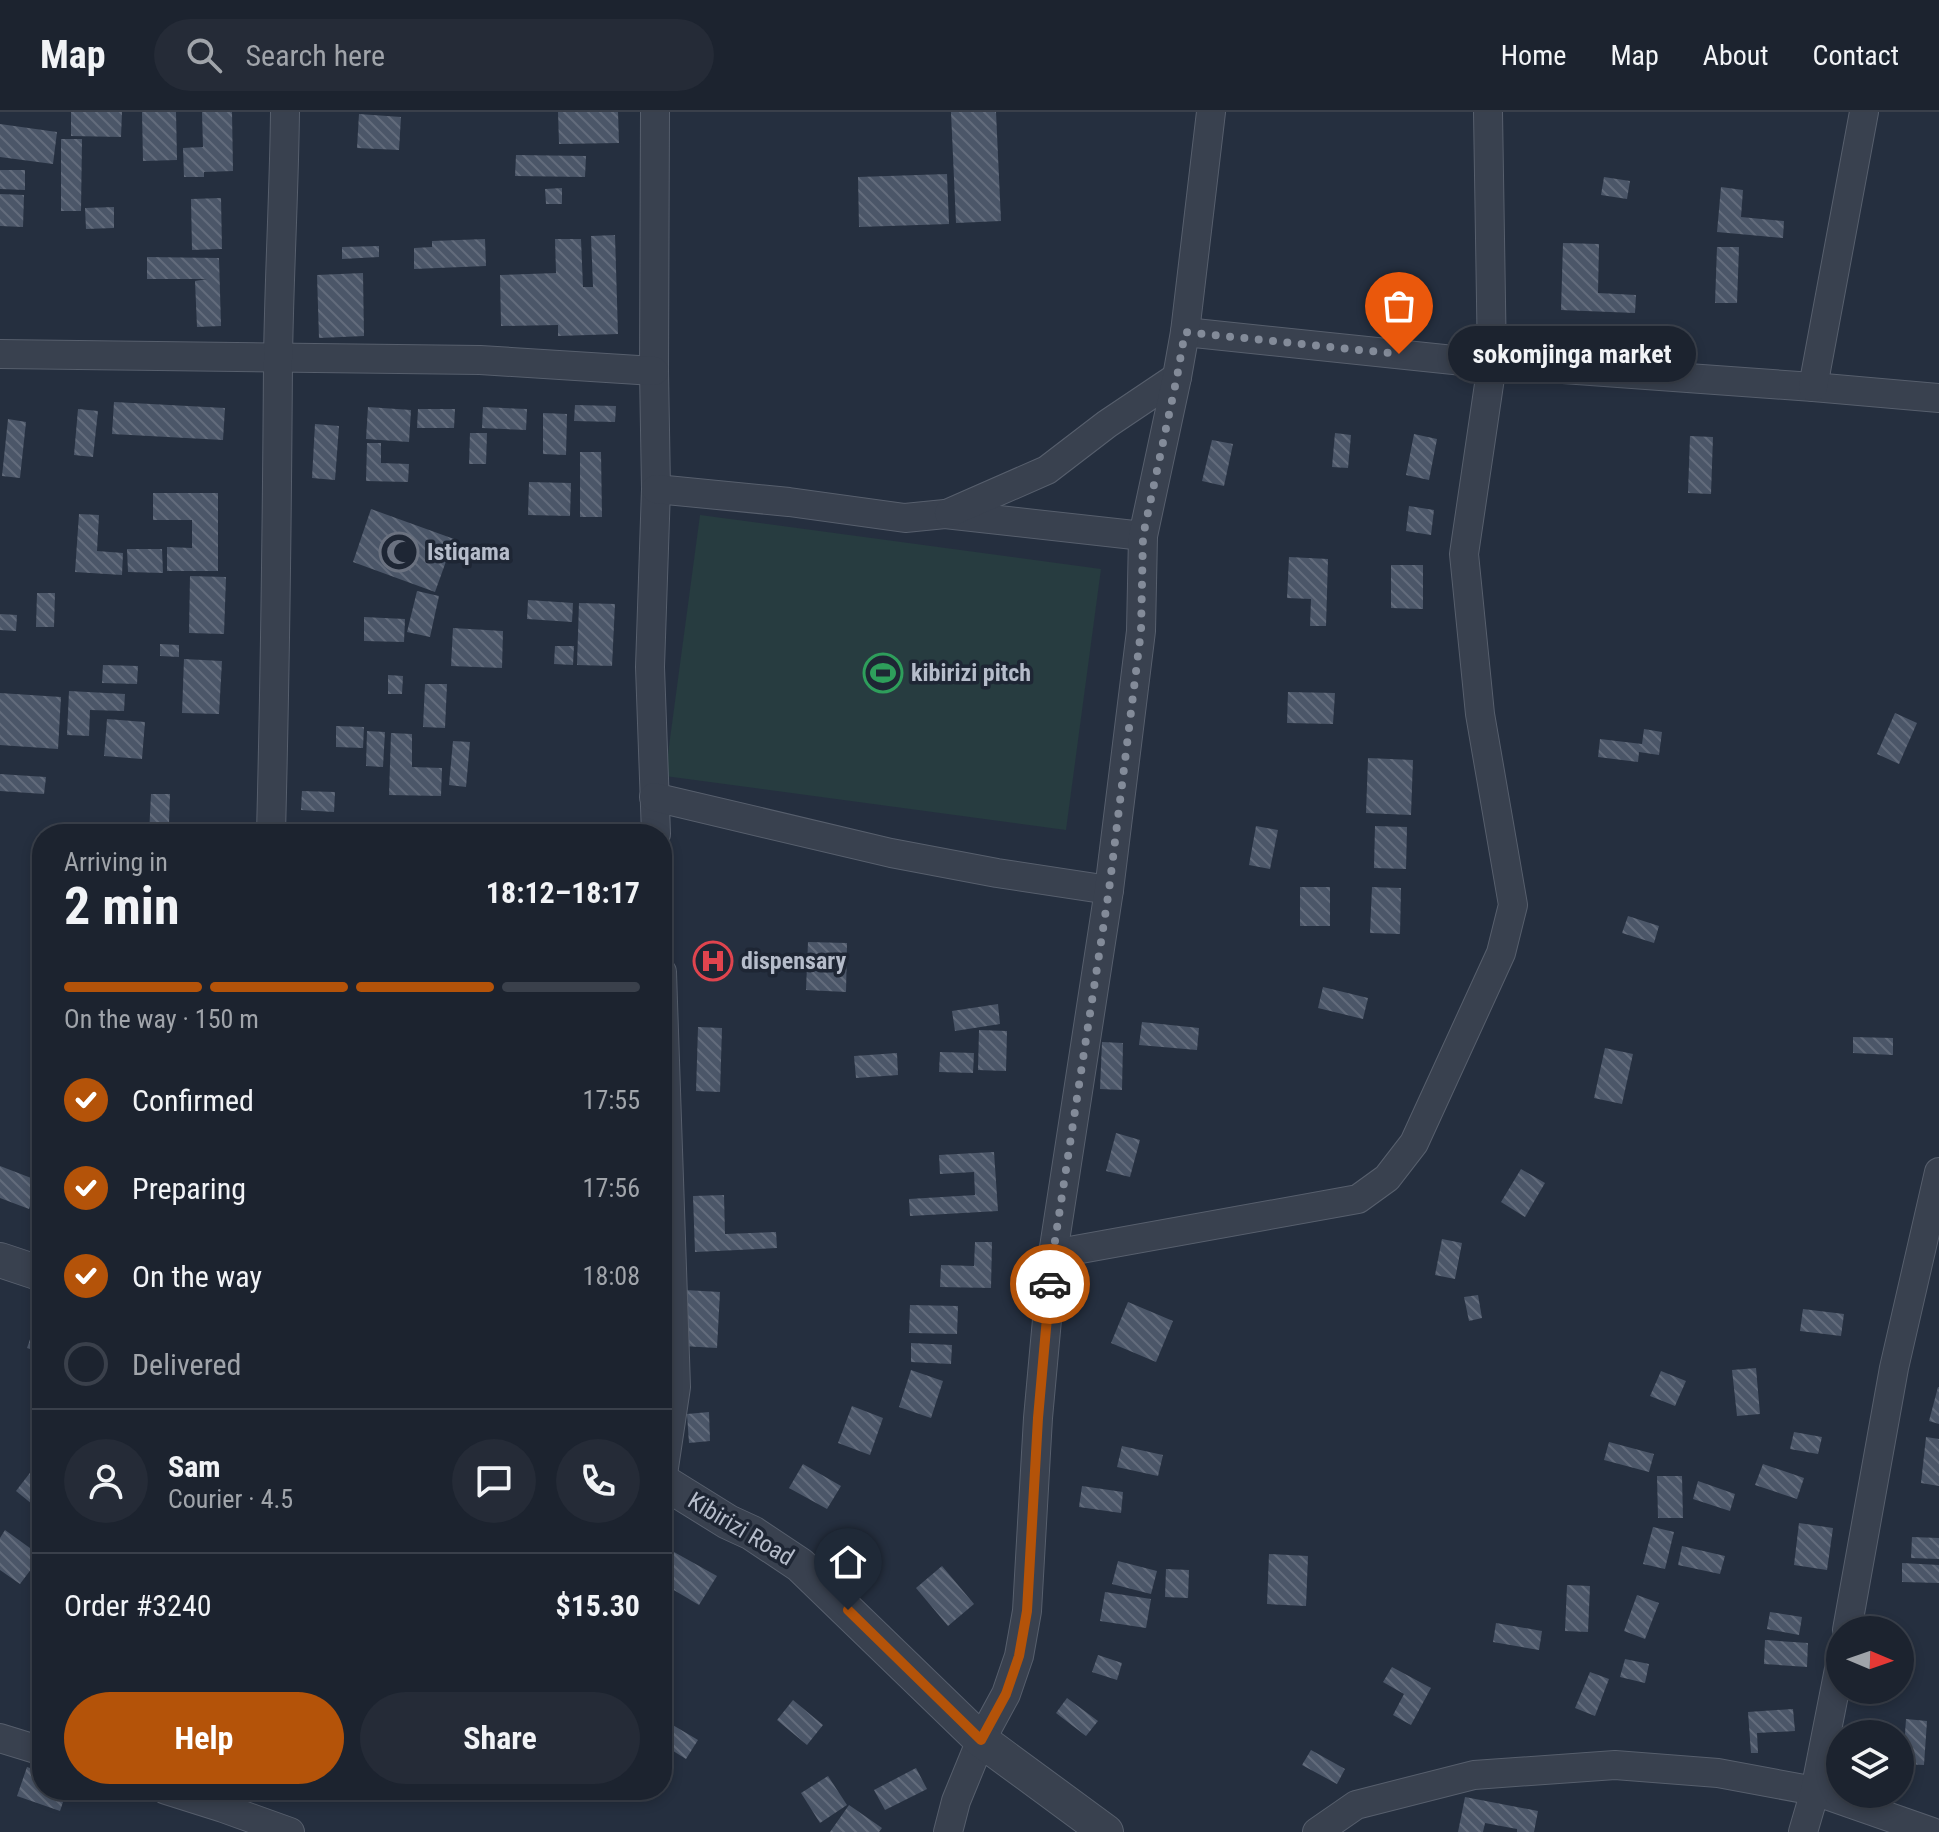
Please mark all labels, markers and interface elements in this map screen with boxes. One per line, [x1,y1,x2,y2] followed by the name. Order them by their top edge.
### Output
[154,19,714,91] search box
[40,33,106,77] text: Map
[182,33,226,77] icon: search
[246,38,385,73] text: Search here
[1501,39,1566,72] text: Home
[1610,39,1659,72] text: Map
[1703,39,1769,72] text: About
[1813,39,1899,72] text: Contact
[1365,272,1433,354] pin
[1377,284,1421,328] icon: bag
[1447,326,1695,382] callout: sokomjinga market
[1472,339,1672,369] text: sokomjinga market
[378,531,420,573] mosque icon: Istiqama
[427,538,510,566] place label: Istiqama
[862,652,904,694] sports icon: kibirizi pitch
[911,659,1031,687] place label: kibirizi pitch
[64,847,168,877] text: Arriving in
[486,875,640,910] text: 18:12–18:17
[64,876,180,937] text: 2 min
[692,940,734,982] hospital icon: dispensary
[741,947,846,975] place label: dispensary
[64,1004,259,1034] text: On the way · 150 m
[64,1078,108,1122] icon: check
[132,1083,254,1118] text: Confirmed
[583,1085,640,1115] text: 17:55
[64,1166,108,1210] icon: check
[132,1171,246,1206] text: Preparing
[583,1173,640,1203] text: 17:56
[1010,1244,1090,1324] courier
[64,1254,108,1298] icon: check
[132,1259,262,1294] text: On the way
[583,1261,640,1291] text: 18:08
[1028,1262,1072,1306] icon: car
[132,1347,241,1382] text: Delivered
[64,1439,148,1523] button: person
[452,1439,536,1523] button: chat
[556,1439,640,1523] button: phone
[168,1449,221,1484] text: Sam
[168,1484,293,1514] text: Courier · 4.5
[683,1486,799,1572] street label: Kibirizi Road
[814,1528,882,1610] pin
[826,1540,870,1584] icon: home
[64,1588,212,1623] text: Order #3240
[555,1588,640,1623] text: $15.30
[1826,1616,1914,1704] north arrow
[1826,1616,1914,1808] map controls
[64,1692,344,1784] button: Help
[360,1692,640,1784] button: Share
[1826,1720,1914,1808] button: layers

